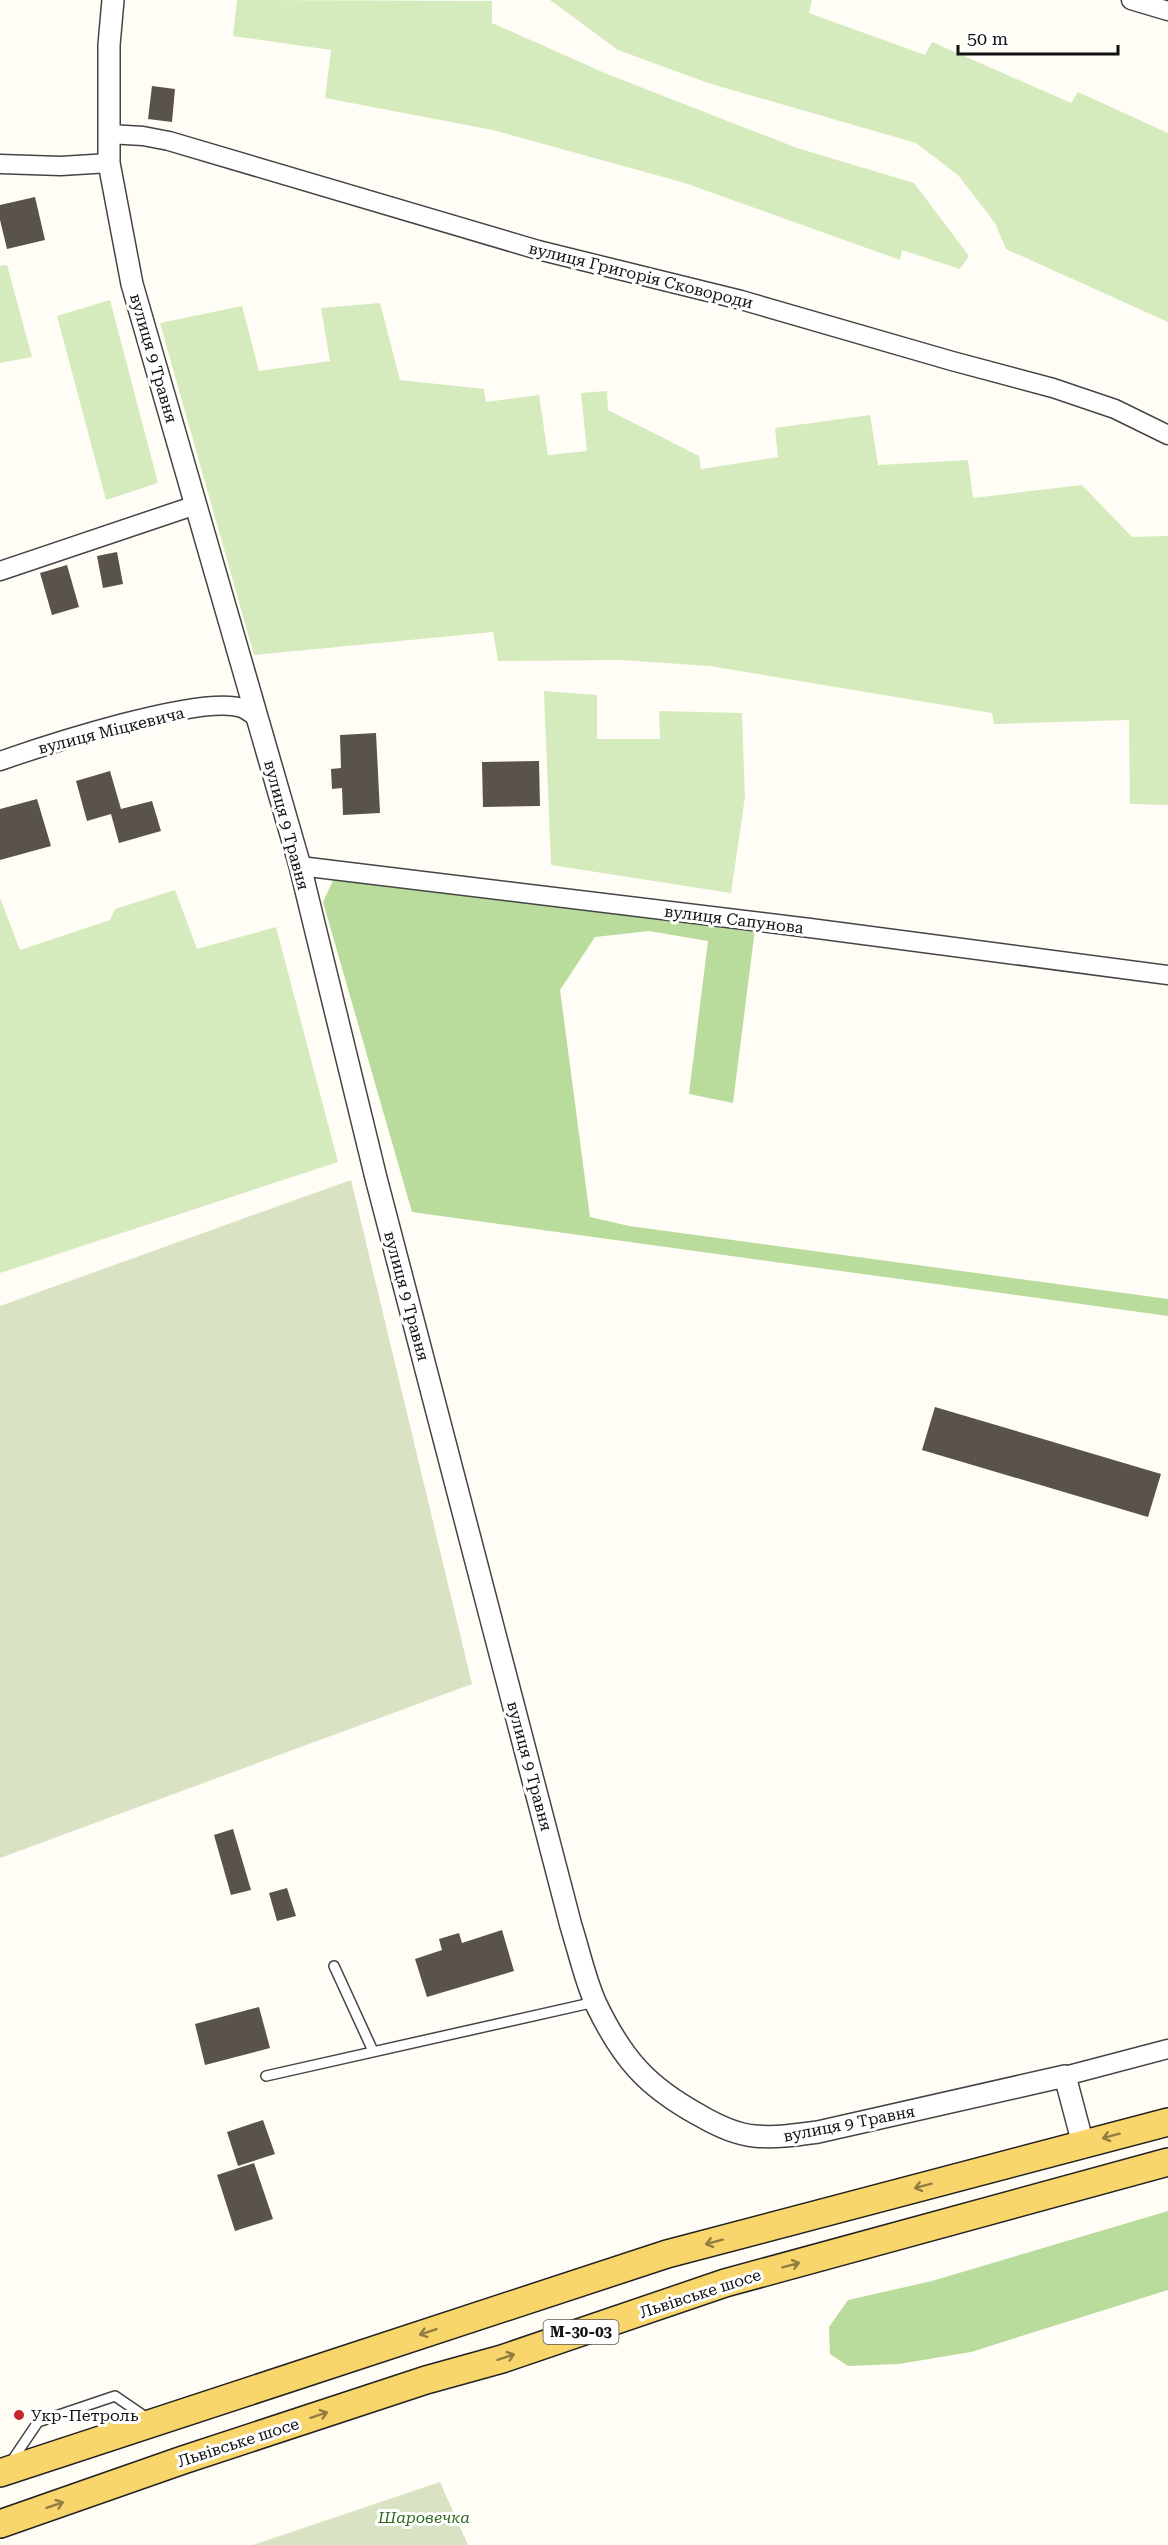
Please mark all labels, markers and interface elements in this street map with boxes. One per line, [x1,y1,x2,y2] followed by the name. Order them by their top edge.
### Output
[958,18,1118,56] scale bar
[967,28,1008,49] text: 50 m
[527,238,755,313] street label: вулиця Григорія Сковороди
[126,291,181,425] street label: вулиця 9 Травня
[36,703,187,758] street label: вулиця Міцкевича
[260,758,313,892] street label: вулиця 9 Травня
[663,902,805,938] street label: вулиця Сапунова
[380,1229,433,1363] street label: вулиця 9 Травня
[503,1699,556,1833] street label: вулиця 9 Травня
[782,2101,917,2146] street label: вулиця 9 Травня
[1102,2131,1121,2143] one-way arrow
[914,2181,933,2192] one-way arrow
[705,2236,724,2248] one-way arrow
[781,2259,800,2270] one-way arrow
[637,2265,763,2322] street label: Львівське шосе
[544,2320,618,2344] road number: М-30-03
[419,2327,438,2338] one-way arrow
[496,2351,515,2362] one-way arrow
[31,2406,139,2425] place label: Укр-Петроль
[12,2408,26,2422] marker: Укр-Петроль
[309,2409,328,2420] one-way arrow
[175,2414,301,2471] street label: Львівське шосе
[45,2498,64,2509] one-way arrow
[377,2508,470,2527] park label: Шаровечка

